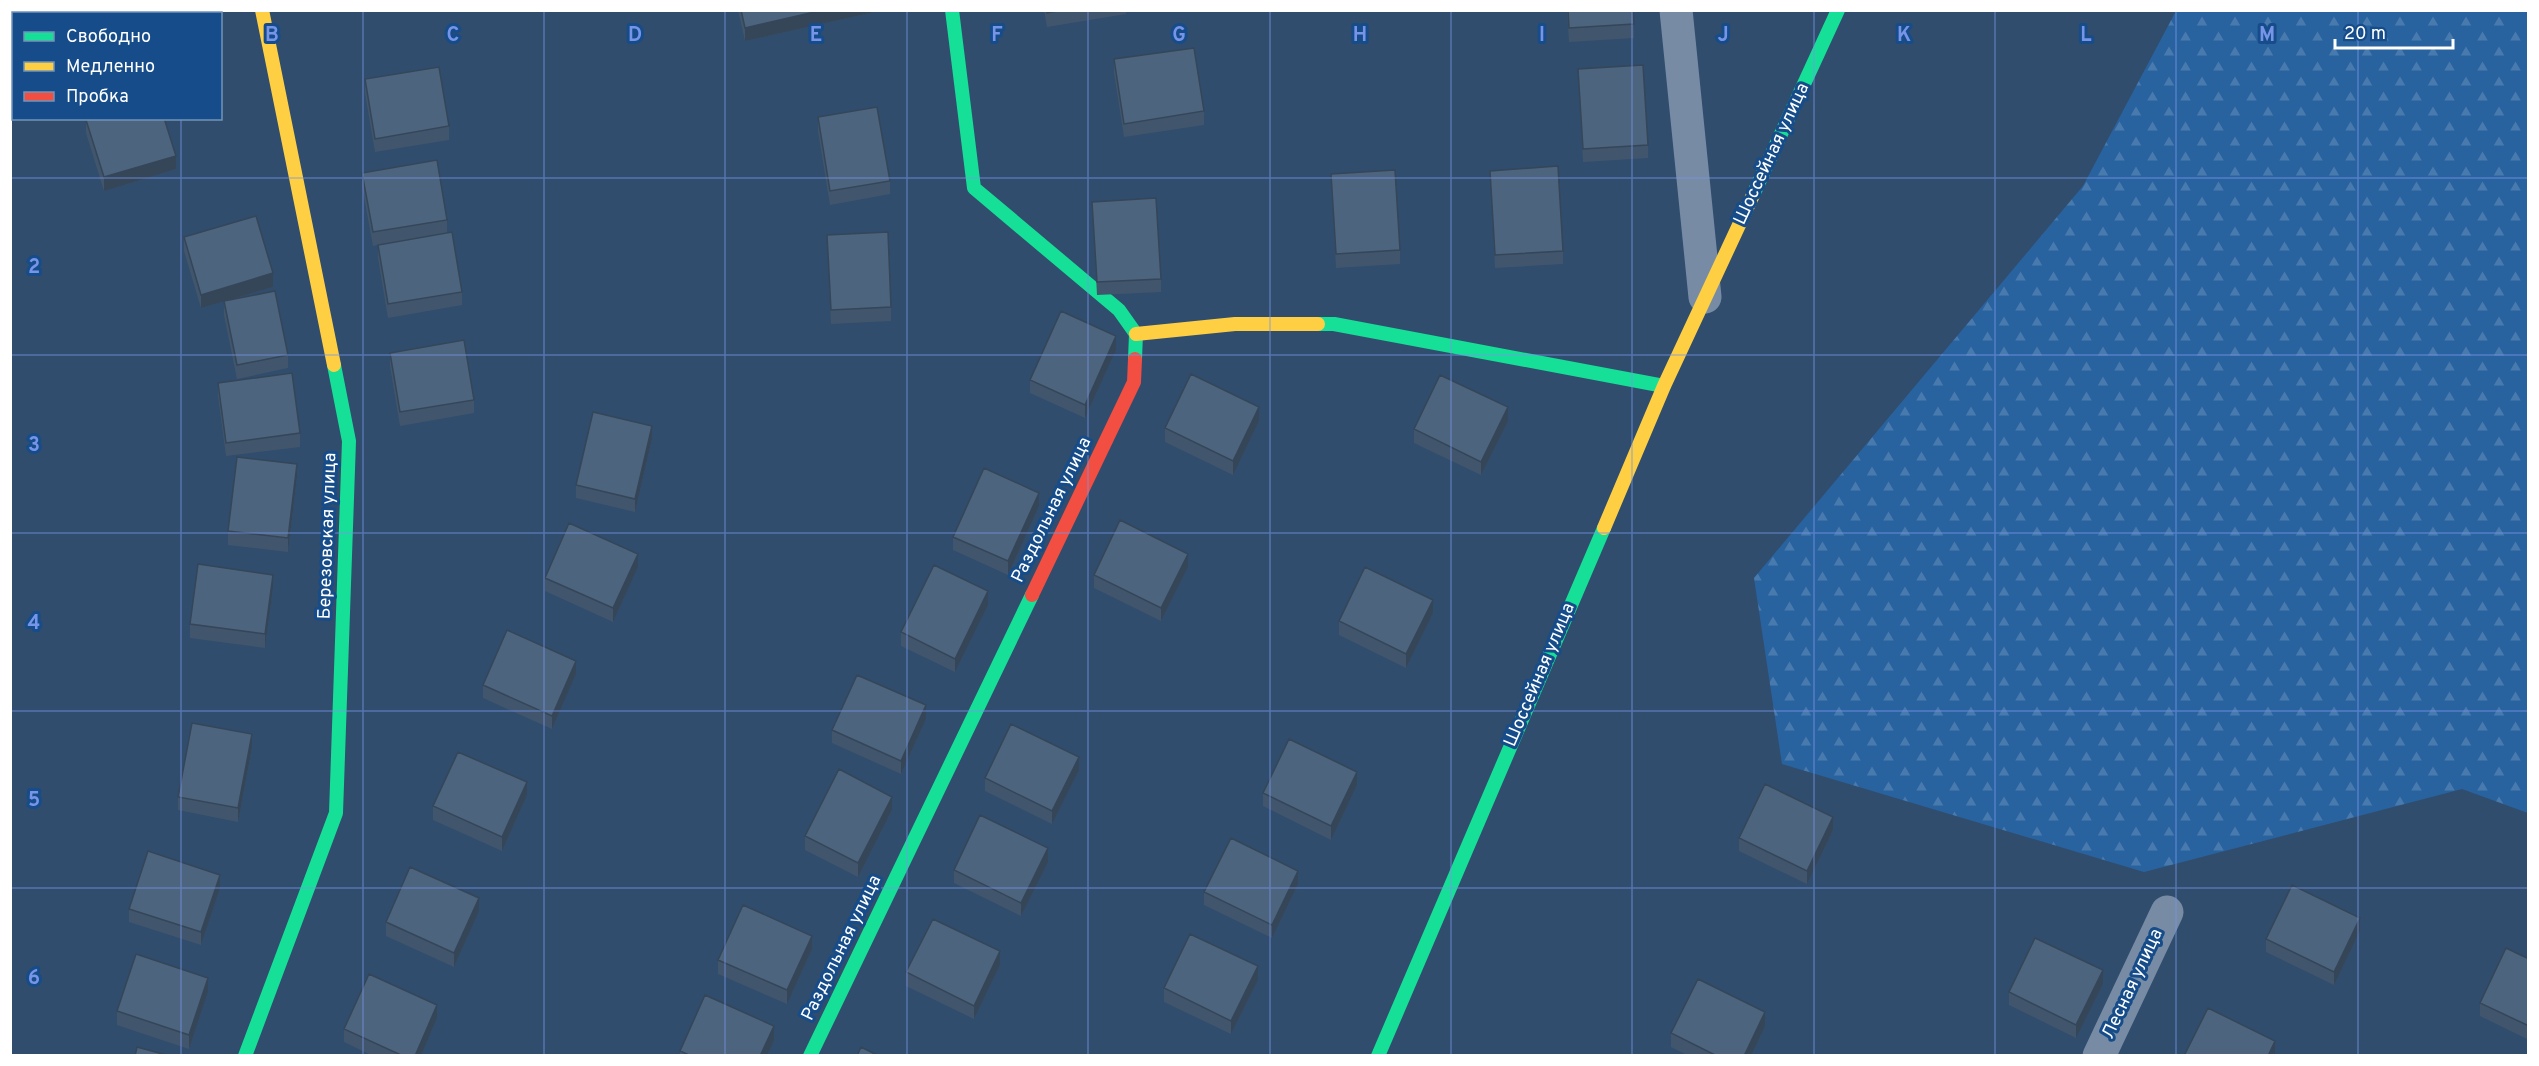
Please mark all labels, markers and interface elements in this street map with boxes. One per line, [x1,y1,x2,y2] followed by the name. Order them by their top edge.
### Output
[12,12,222,120] legend
[2335,12,2454,50] scale bar
[265,23,279,49] text: B
[447,23,459,49] text: C
[628,23,642,49] text: D
[810,23,822,49] text: E
[991,23,1003,49] text: F
[1172,23,1186,49] text: G
[1353,23,1367,49] text: H
[1539,23,1545,49] text: I
[1717,23,1729,49] text: J
[1897,23,1911,49] text: K
[2080,23,2092,49] text: L
[2259,23,2275,49] text: M
[2344,23,2386,46] text: 20 m
[66,26,151,49] text: Свободно
[66,56,155,79] text: Медленно
[1729,79,1815,229] street label: Шоссейная улица
[66,86,129,109] text: Пробка
[28,255,40,281] text: 2
[28,433,40,459] text: 3
[1007,433,1097,587] street label: Раздольная улица
[314,452,342,620] street label: Березовская улица
[1499,600,1581,750] street label: Шоссейная улица
[28,611,40,637] text: 4
[28,788,40,814] text: 5
[797,871,887,1025] street label: Раздольная улица
[2097,925,2169,1043] street label: Лесная улица
[28,966,40,992] text: 6

